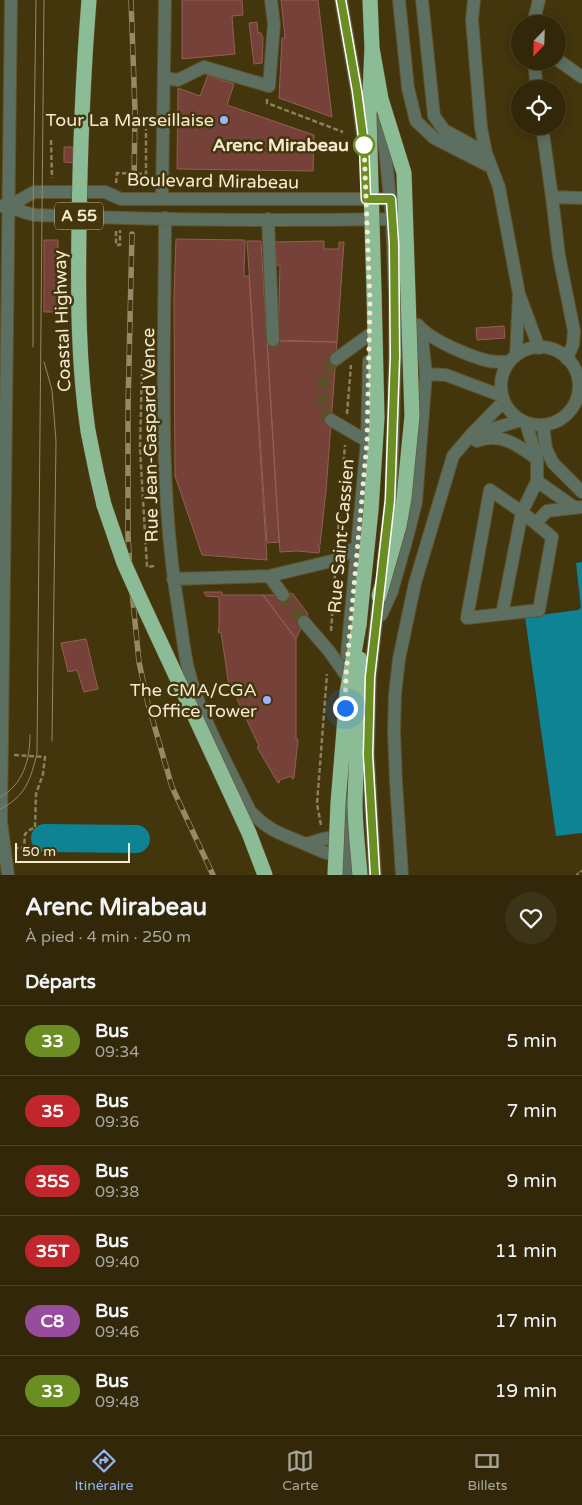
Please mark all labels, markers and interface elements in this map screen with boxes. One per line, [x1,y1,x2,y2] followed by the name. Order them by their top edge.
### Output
[511,15,566,70] north arrow
[511,15,566,135] map controls
[511,80,566,135] button: locate
[45,109,214,131] place label: Tour La Marseillaise
[218,114,230,126] marker: Tour La Marseillaise
[212,134,349,156] place label: Arenc Mirabeau
[353,134,375,156] marker: Arenc Mirabeau
[127,168,299,194] street label: Boulevard Mirabeau
[55,202,103,230] road number: A 55
[49,249,75,392] street label: Coastal Highway
[137,328,163,542] street label: Rue Jean-Gaspard Vence
[323,458,359,614] street label: Rue Saint-Cassien
[130,679,257,722] place label: The CMA/CGA Office Tower
[261,694,273,706] marker: The CMA/CGA Office Tower
[333,696,358,721] your location
[15,840,130,863] scale bar
[22,843,56,860] text: 50 m
[505,892,557,944] button: heart
[25,893,207,922] text: Arenc Mirabeau
[25,927,191,947] text: À pied · 4 min · 250 m
[25,971,96,993] text: Départs
[95,1020,129,1042] text: Bus
[41,1030,64,1052] text: 33
[506,1030,557,1052] text: 5 min
[95,1042,139,1062] text: 09:34
[95,1090,129,1112] text: Bus
[41,1100,64,1122] text: 35
[506,1100,557,1122] text: 7 min
[95,1112,139,1132] text: 09:36
[95,1160,129,1182] text: Bus
[36,1170,69,1192] text: 35S
[506,1170,557,1192] text: 9 min
[95,1182,139,1202] text: 09:38
[95,1230,129,1252] text: Bus
[36,1240,69,1262] text: 35T
[494,1240,557,1262] text: 11 min
[95,1252,139,1272] text: 09:40
[95,1300,129,1322] text: Bus
[41,1310,64,1332] text: C8
[494,1310,557,1332] text: 17 min
[95,1322,139,1342] text: 09:46
[95,1370,129,1392] text: Bus
[41,1380,64,1402] text: 33
[494,1380,557,1402] text: 19 min
[95,1392,139,1412] text: 09:48
[74,1447,133,1494] tab: Itinéraire
[282,1447,318,1494] tab: Carte
[467,1447,507,1494] tab: Billets

